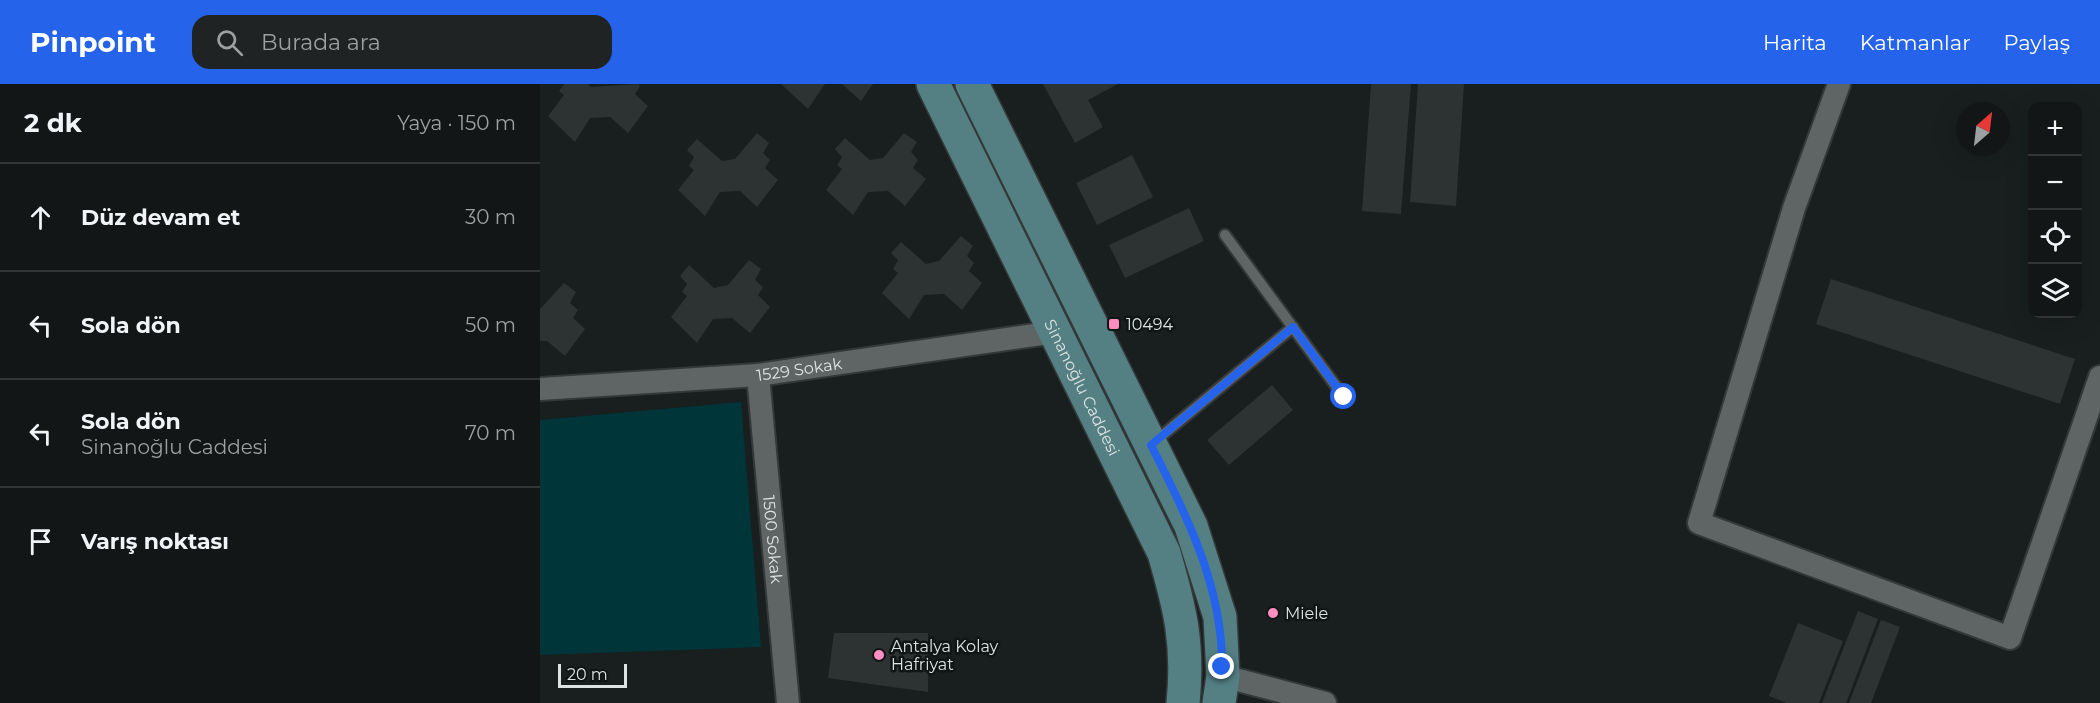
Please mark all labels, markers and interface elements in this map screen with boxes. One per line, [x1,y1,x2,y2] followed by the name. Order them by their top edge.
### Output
[192,15,612,69] search box
[30,25,156,59] text: Pinpoint
[213,26,246,59] icon: search
[261,29,381,56] text: Burada ara
[1763,30,1827,55] text: Harita
[1860,30,1971,55] text: Katmanlar
[2004,30,2070,55] text: Paylaş
[1956,102,2010,156] north arrow
[2028,102,2082,318] map controls
[2028,102,2082,156] button: +
[24,107,82,139] text: 2 dk
[397,111,516,135] text: Yaya · 150 m
[2028,156,2082,210] button: −
[24,201,57,234] icon: ahead
[81,204,240,231] text: Düz devam et
[465,205,516,229] text: 30 m
[2028,210,2082,264] button: locate
[2028,264,2082,318] button: layers
[24,309,57,342] icon: left
[81,312,181,339] text: Sola dön
[465,313,516,337] text: 50 m
[1126,315,1174,334] place label: 10494
[1041,316,1124,459] street label: Si̇nanoğlu Caddesi
[1107,317,1121,331] marker: 10494
[755,353,844,385] street label: 1529 Sokak
[1330,383,1356,409] route start
[81,408,181,435] text: Sola dön
[24,417,57,450] icon: left
[465,421,516,445] text: 70 m
[81,435,268,459] text: Si̇nanoğlu Caddesi
[760,494,787,585] street label: 1500 Sokak
[24,525,57,558] icon: arrive
[81,528,229,555] text: Varış noktası
[1285,604,1328,623] place label: Miele
[1266,606,1280,620] marker: Miele
[891,637,999,674] place label: Antalya Kolay Hafriyat
[872,648,886,662] marker: Antalya Kolay Hafriyat
[1208,653,1234,679] route end
[558,661,627,688] scale bar
[567,665,608,684] text: 20 m

